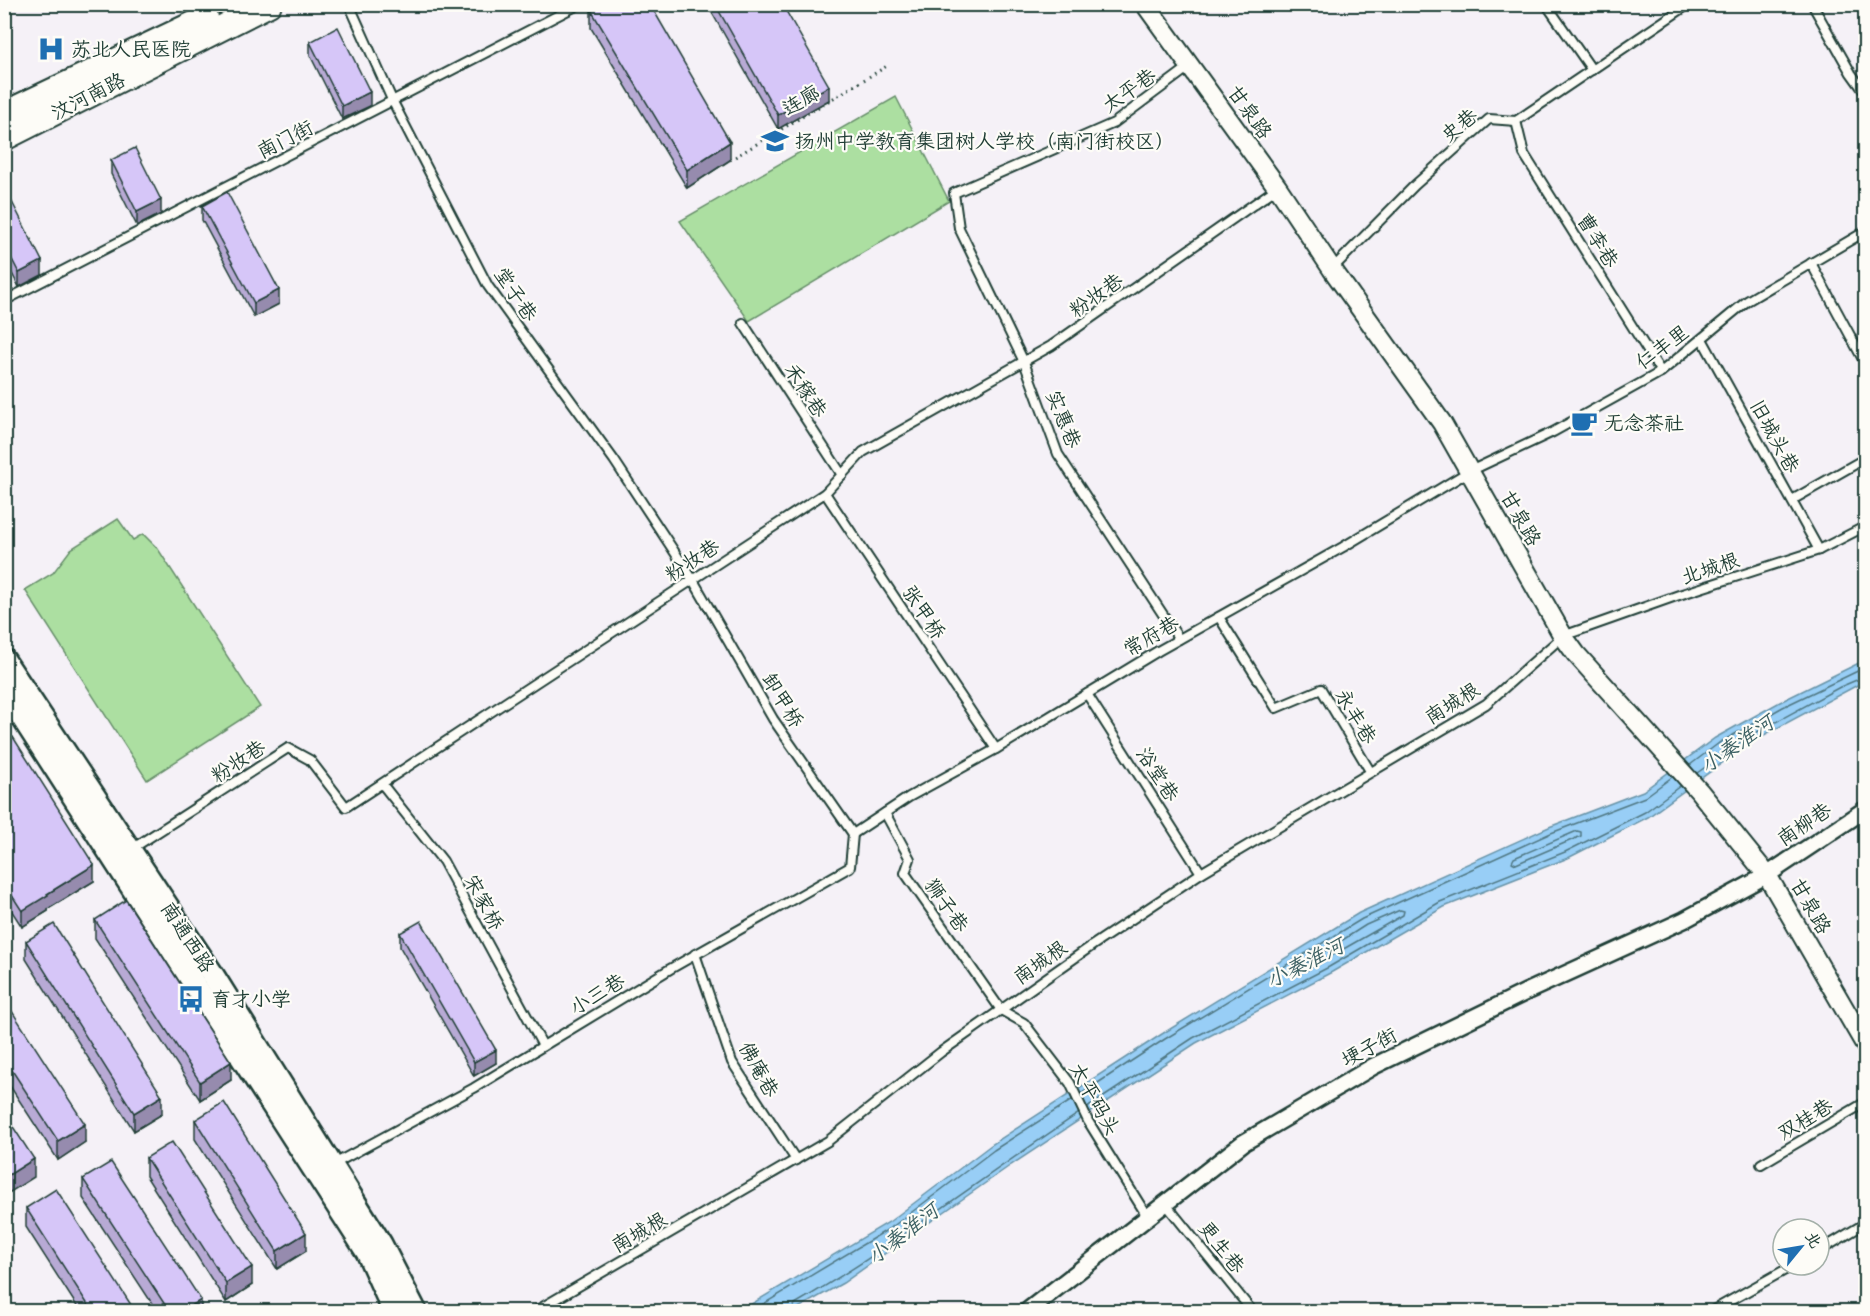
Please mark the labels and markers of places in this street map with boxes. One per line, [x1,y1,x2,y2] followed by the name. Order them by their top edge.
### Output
[36,34,66,64] hospital icon: 苏北人民医院
[71,37,191,62] place label: 苏北人民医院
[760,126,790,156] school or university icon: 扬州中学教育集团树人学校（南门街校区）
[795,129,1175,154] place label: 扬州中学教育集团树人学校（南门街校区）
[1569,408,1599,438] cafe icon: 无念茶社
[1604,411,1684,436] place label: 无念茶社
[176,984,206,1014] bus stop icon: 育才小学
[211,987,291,1012] place label: 育才小学

